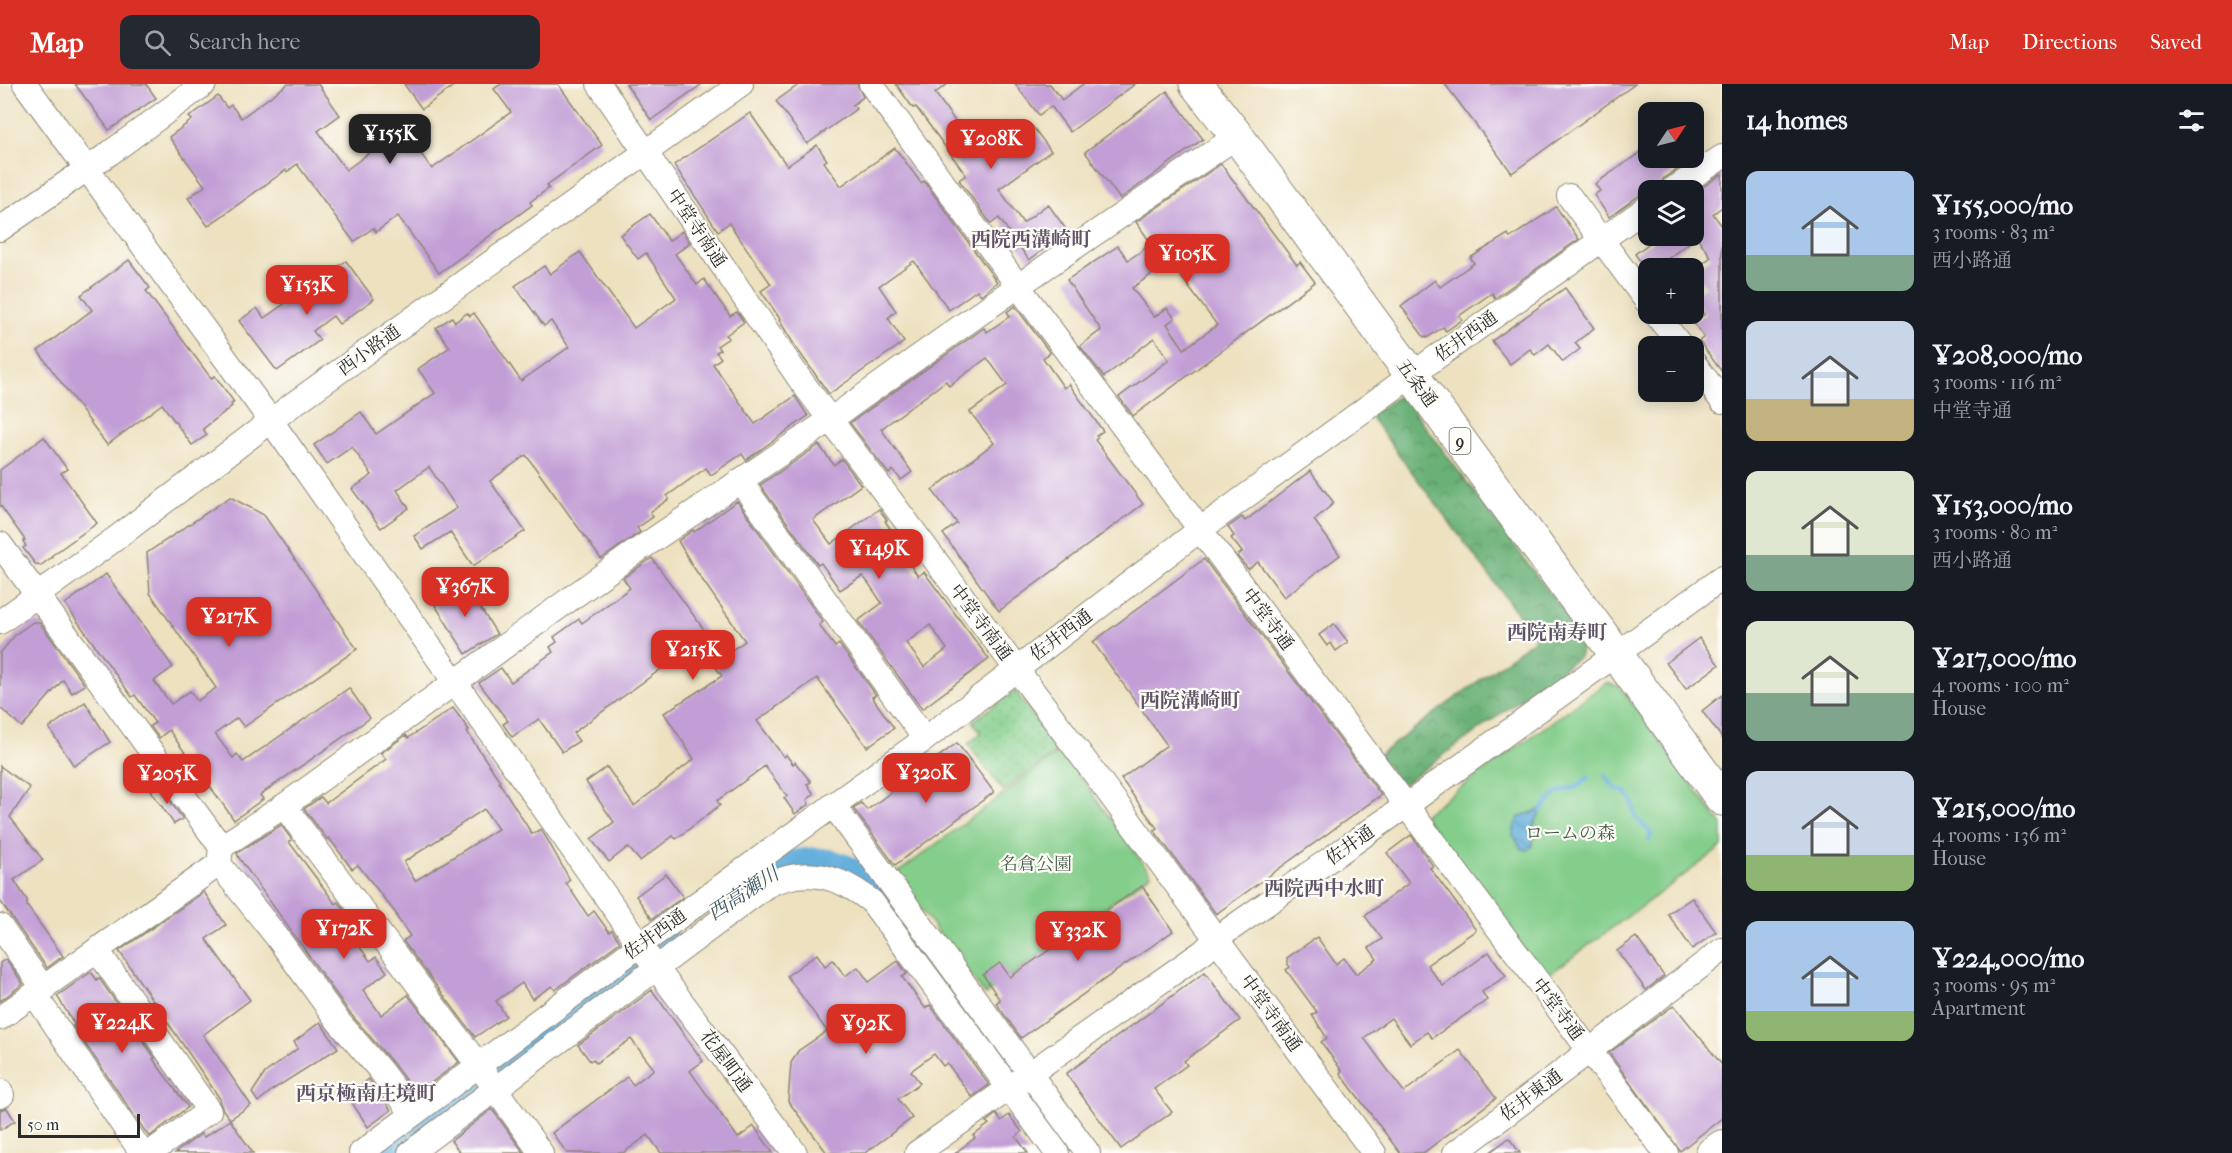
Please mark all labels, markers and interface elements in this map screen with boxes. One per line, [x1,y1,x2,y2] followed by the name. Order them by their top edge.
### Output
[120,15,540,69] search box
[30,26,84,59] text: Map
[141,26,174,59] icon: search
[189,29,300,55] text: Search here
[1949,30,1989,54] text: Map
[2022,30,2117,54] text: Directions
[2150,30,2202,54] text: Saved
[1638,102,1704,168] north arrow
[1638,102,1704,402] map controls
[2175,104,2208,137] icon: filters
[1746,105,1848,136] text: 14 homes
[348,114,432,165] pin: ¥155K
[949,119,1033,170] pin: ¥208K
[363,122,417,145] text: ¥155K
[960,127,1022,150] text: ¥208K
[1638,180,1704,246] button: layers
[663,185,730,271] street label: 中堂寺南通
[1932,190,2073,221] text: ¥155,000/mo
[1794,195,1866,267] icon: home
[1932,221,2055,244] text: 3 rooms · 83 m²
[971,228,1092,251] district label: 西院西溝崎町
[1145,234,1229,285] pin: ¥105K
[1159,242,1215,265] text: ¥105K
[1932,249,2012,272] text: 西小路通
[1638,258,1704,324] button: +
[265,265,349,316] pin: ¥153K
[280,273,334,296] text: ¥153K
[1431,307,1502,366] street label: 佐井西通
[334,321,405,380] street label: 西小路通
[1638,336,1704,402] button: −
[1932,340,2082,371] text: ¥208,000/mo
[1794,345,1866,417] icon: home
[1392,355,1441,411] street label: 五条通
[1932,371,2061,394] text: 3 rooms · 116 m²
[1932,399,2012,422] text: 中堂寺通
[1450,428,1470,454] road number: 9
[1932,490,2073,521] text: ¥153,000/mo
[1794,495,1866,567] icon: home
[1932,521,2057,544] text: 3 rooms · 80 m²
[837,529,921,580] pin: ¥149K
[849,537,909,560] text: ¥149K
[1932,549,2012,572] text: 西小路通
[423,567,507,618] pin: ¥367K
[436,575,494,598] text: ¥367K
[945,580,1016,665] street label: 中堂寺南通
[1238,584,1298,654] street label: 中堂寺通
[187,597,271,648] pin: ¥217K
[200,605,258,628] text: ¥217K
[1026,605,1096,665] street label: 佐井西通
[1507,621,1608,644] district label: 西院南寿町
[651,630,735,681] pin: ¥215K
[665,638,721,661] text: ¥215K
[1932,643,2076,674] text: ¥217,000/mo
[1794,645,1866,717] icon: home
[1932,674,2069,697] text: 4 rooms · 100 m²
[1140,689,1241,712] district label: 西院溝崎町
[1932,697,1986,720] text: House
[884,753,968,804] pin: ¥320K
[125,754,209,805] pin: ¥205K
[896,761,956,784] text: ¥320K
[137,762,197,785] text: ¥205K
[1932,793,2075,824] text: ¥215,000/mo
[1794,795,1866,867] icon: home
[1322,821,1378,869] street label: 佐井通
[1525,823,1615,844] park label: ロームの森
[1932,824,2066,847] text: 4 rooms · 136 m²
[1932,847,1986,870] text: House
[1000,854,1072,875] park label: 名倉公園
[703,861,785,925] water label: 西高瀬川
[1264,877,1385,900] district label: 西院西中水町
[620,905,691,964] street label: 佐井西通
[302,909,386,960] pin: ¥172K
[1036,911,1120,962] pin: ¥332K
[315,917,373,940] text: ¥172K
[1050,919,1106,942] text: ¥332K
[1932,943,2084,974] text: ¥224,000/mo
[1794,945,1866,1017] icon: home
[1236,971,1306,1056] street label: 中堂寺南通
[1528,974,1588,1044] street label: 中堂寺通
[1932,974,2055,997] text: 3 rooms · 95 m²
[1932,997,2026,1020] text: Apartment
[80,1003,164,1054] pin: ¥224K
[830,1004,902,1055] pin: ¥92K
[91,1011,153,1034] text: ¥224K
[841,1012,891,1035] text: ¥92K
[696,1026,756,1096] street label: 花屋町通
[1496,1065,1566,1125] street label: 佐井東通
[296,1082,437,1105] district label: 西京極南庄境町
[18,1111,140,1138] scale bar
[27,1115,59,1134] text: 50 m

